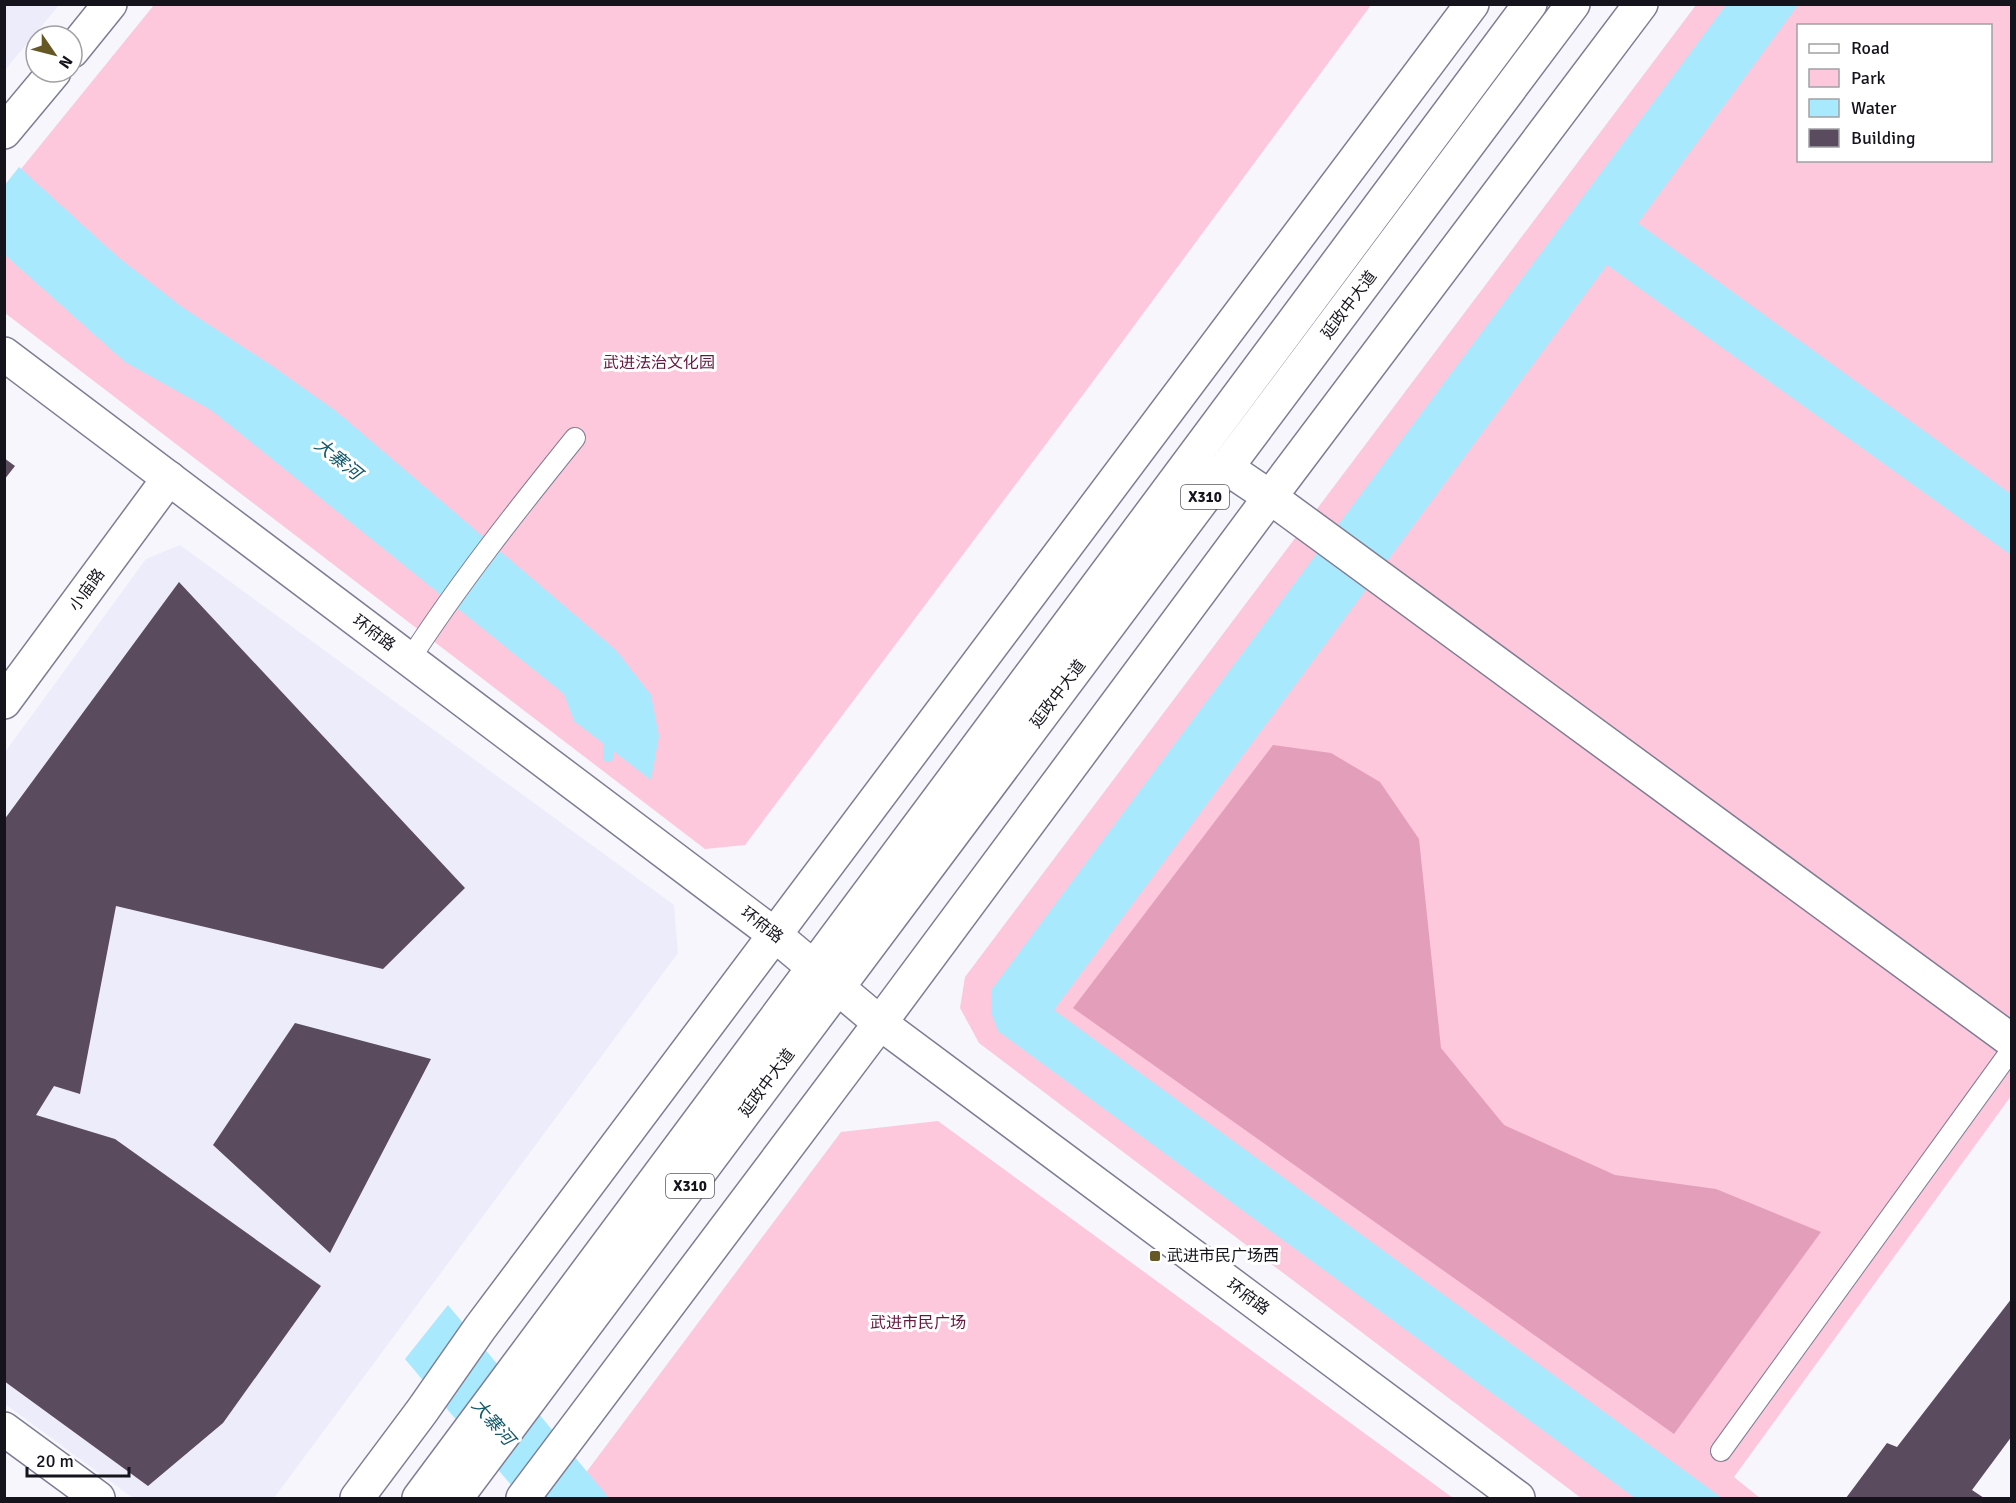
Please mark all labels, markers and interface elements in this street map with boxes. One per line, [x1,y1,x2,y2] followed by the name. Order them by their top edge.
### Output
[24,24,84,84] north arrow
[1797,24,1992,162] legend
[1851,37,1890,59] text: Road
[54,52,77,72] text: N
[1851,67,1886,89] text: Park
[1851,97,1897,119] text: Water
[1851,127,1915,149] text: Building
[1317,267,1381,343] street label: 延政中大道
[603,353,715,373] park label: 武进法治文化园
[310,433,368,486] water label: 大寨河
[1181,485,1229,509] road number: X310
[65,565,109,615] street label: 小庙路
[349,611,399,655] street label: 环府路
[1026,656,1090,732] street label: 延政中大道
[737,902,787,948] street label: 环府路
[735,1045,799,1121] street label: 延政中大道
[666,1174,714,1198] road number: X310
[1167,1246,1279,1266] place label: 武进市民广场西
[1148,1249,1162,1263] marker: 武进市民广场西
[1223,1275,1273,1319] street label: 环府路
[870,1313,966,1333] park label: 武进市民广场
[467,1394,521,1452] water label: 大寨河
[27,1440,129,1478] scale bar
[36,1450,74,1472] text: 20 m

